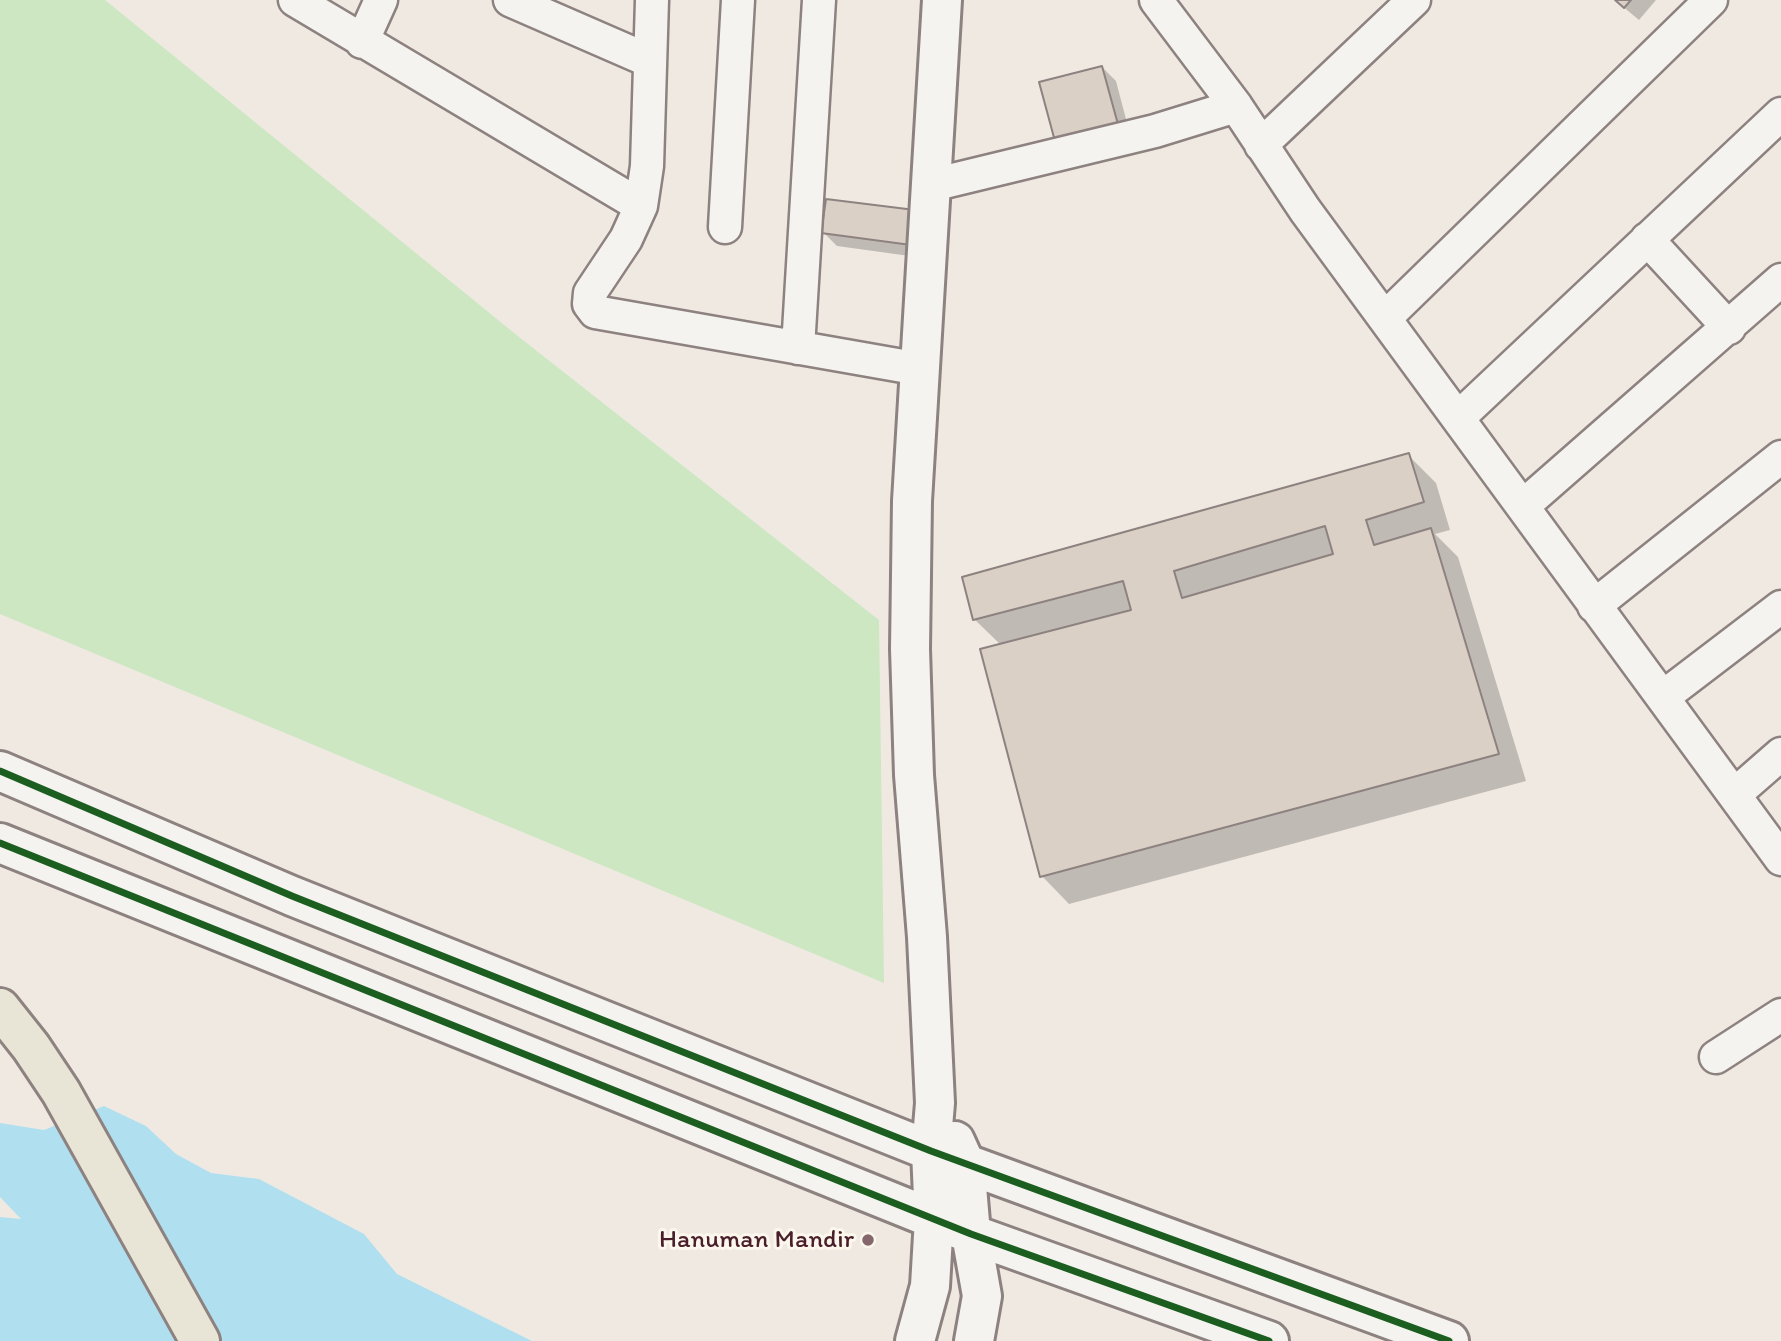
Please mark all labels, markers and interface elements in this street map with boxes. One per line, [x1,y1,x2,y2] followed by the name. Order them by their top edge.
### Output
[659,1224,854,1256] place label: Hanuman Mandir
[860,1232,876,1248] marker: Hanuman Mandir

